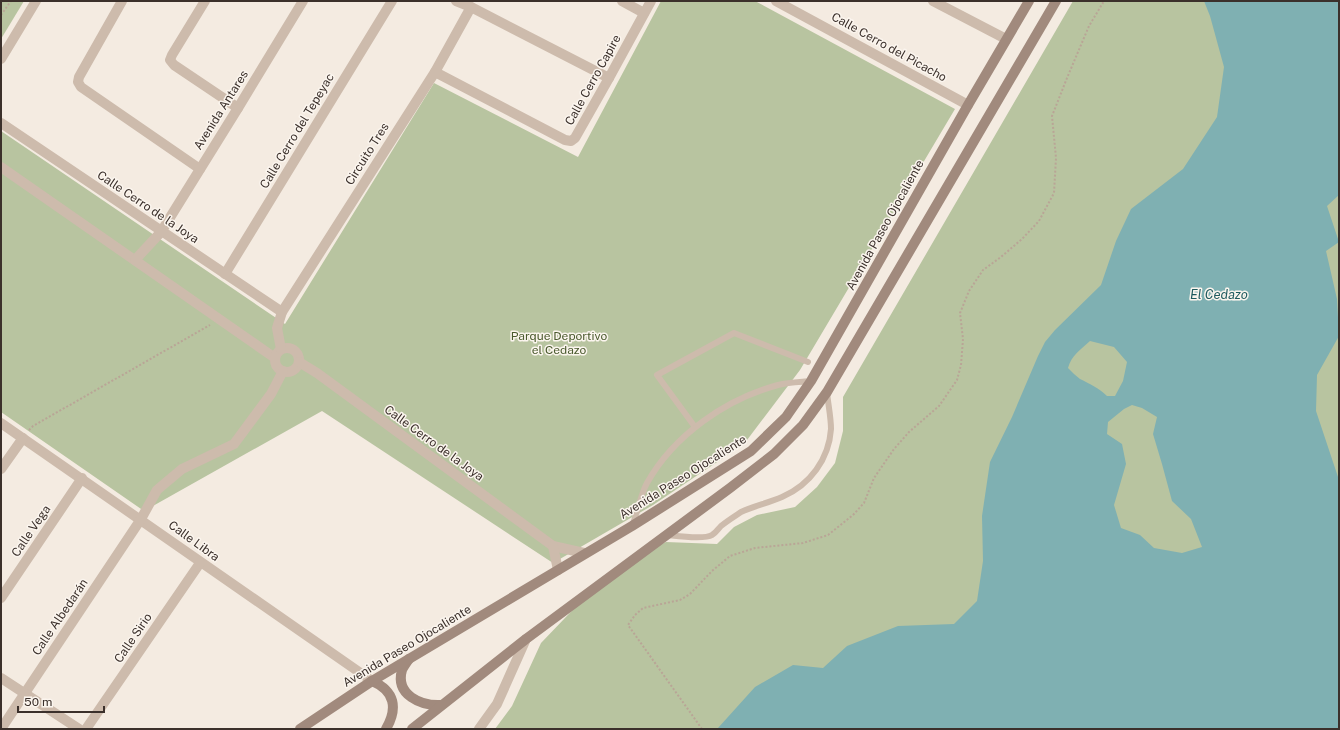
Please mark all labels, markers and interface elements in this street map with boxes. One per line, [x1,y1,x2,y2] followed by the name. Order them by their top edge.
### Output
[829,10,949,85] street label: Calle Cerro del Picacho
[562,32,624,128] street label: Calle Cerro Capire
[191,68,251,152] street label: Avenida Antares
[257,71,337,191] street label: Calle Cerro del Tepeyac
[342,120,392,188] street label: Circuito Tres
[843,157,927,293] street label: Avenida Paseo Ojocaliente
[95,168,201,246] street label: Calle Cerro de la Joya
[1190,287,1248,302] water label: El Cedazo
[511,329,607,357] park label: Parque Deportivo el Cedazo
[382,402,486,484] street label: Calle Cerro de la Joya
[617,432,749,522] street label: Avenida Paseo Ojocaliente
[9,503,53,559] street label: Calle Vega
[166,518,222,564] street label: Calle Libra
[29,576,91,658] street label: Calle Albedarán
[340,602,474,690] street label: Avenida Paseo Ojocaliente
[111,610,155,665] street label: Calle Sirio
[18,688,104,714] scale bar
[24,695,52,709] text: 50 m

